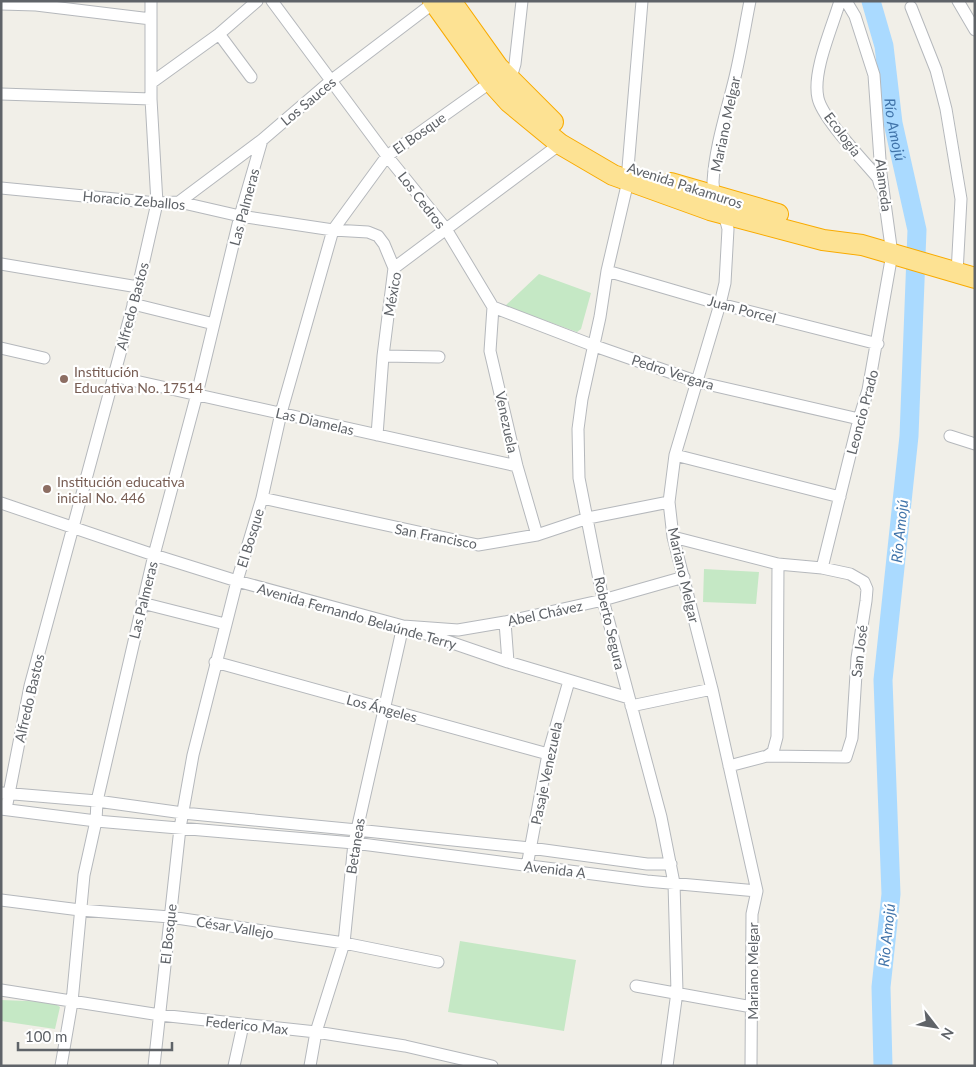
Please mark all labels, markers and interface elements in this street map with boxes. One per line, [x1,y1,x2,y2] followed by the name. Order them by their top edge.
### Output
[277,73,339,129] street label: Los Sauces
[707,75,743,173] street label: Mariano Melgar
[881,97,910,162] water label: Río Amojú
[821,108,865,160] street label: Ecología
[389,109,449,157] street label: El Bosque
[872,157,896,213] street label: Alameda
[625,158,745,212] street label: Avenida Pakamuros
[226,167,262,247] street label: Las Palmeras
[395,168,449,232] street label: Los Cedros
[82,187,186,213] street label: Horacio Zeballos
[112,260,152,352] street label: Alfredo Bastos
[380,270,404,318] street label: México
[706,292,778,326] street label: Juan Porcel
[629,351,717,393] street label: Pedro Vergara
[74,363,203,396] place label: Institución Educativa No. 17514
[842,368,882,456] street label: Leoncio Prado
[58,373,70,385] marker: Institución Educativa No. 17514
[492,390,522,455] street label: Venezuela
[274,404,356,438] street label: Las Diamelas
[57,473,185,506] place label: Institución educativa inicial No. 446
[41,483,53,495] marker: Institución educativa inicial No. 446
[887,498,911,563] water label: Río Amojú
[233,506,267,570] street label: El Bosque
[393,520,479,552] street label: San Francisco
[665,526,703,624] street label: Mariano Melgar
[125,560,161,640] street label: Las Palmeras
[591,575,629,671] street label: Roberto Segura
[255,579,459,653] street label: Avenida Fernando Belaúnde Terry
[506,597,584,629] street label: Abel Chávez
[847,624,871,678] street label: San José
[11,652,47,744] street label: Alfredo Bastos
[345,690,419,726] street label: Los Ángeles
[527,720,565,826] street label: Pasaje Venezuela
[342,817,368,875] street label: Betaneas
[523,857,587,881] street label: Avenida A
[874,902,898,967] water label: Río Amojú
[156,903,180,965] street label: El Bosque
[195,912,275,942] street label: César Vallejo
[744,922,761,1020] street label: Mariano Melgar
[911,1002,961,1052] north arrow
[205,1012,289,1038] street label: Federico Max
[18,1020,171,1052] scale bar
[938,1025,958,1043] text: N
[25,1027,67,1045] text: 100 m

